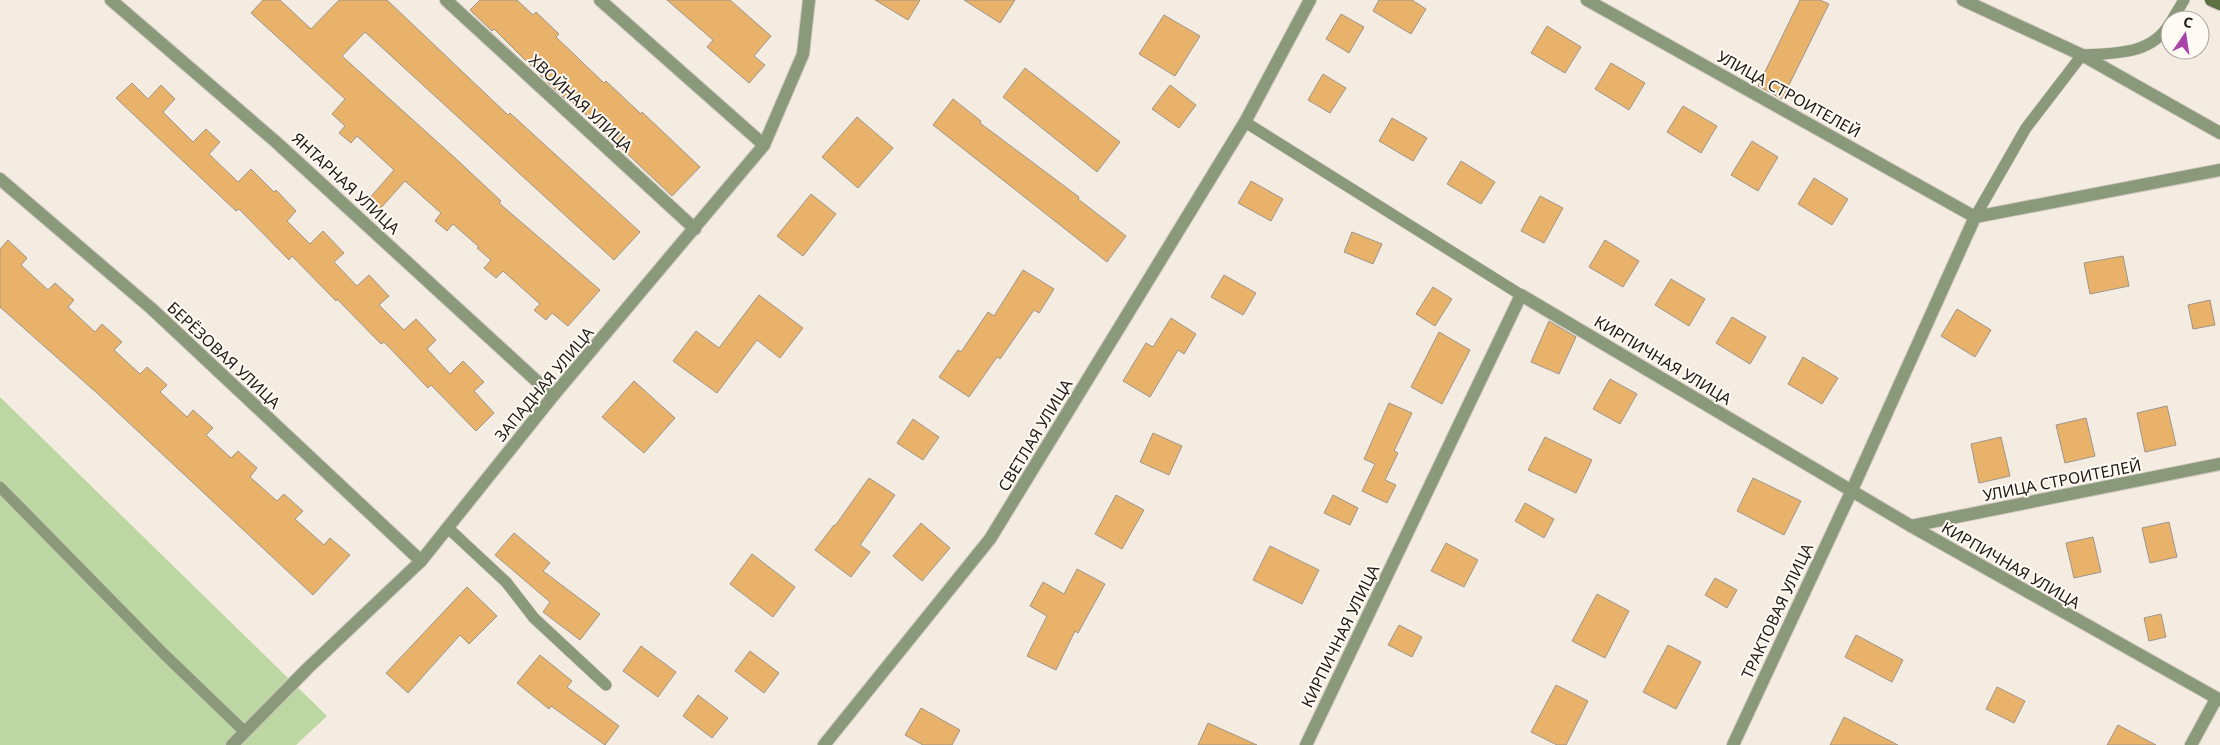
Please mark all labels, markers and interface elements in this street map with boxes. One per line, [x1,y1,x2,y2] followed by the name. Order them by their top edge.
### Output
[2160,10,2210,60] north arrow
[2181,12,2195,32] text: С
[1713,45,1865,143] street label: УЛИЦА СТРОИТЕЛЕЙ
[524,49,638,157] street label: ХВОЙНАЯ УЛИЦА
[287,127,405,239] street label: ЯНТАРНАЯ УЛИЦА
[163,297,286,414] street label: БЕРЁЗОВАЯ УЛИЦА
[1590,310,1736,410] street label: КИРПИЧНАЯ УЛИЦА
[490,321,599,446] street label: ЗАПАДНАЯ УЛИЦА
[993,374,1078,495] street label: СВЕТЛАЯ УЛИЦА
[1981,454,2143,506] street label: УЛИЦА СТРОИТЕЛЕЙ
[1938,516,2085,614] street label: КИРПИЧНАЯ УЛИЦА
[1736,539,1818,682] street label: ТРАКТОВАЯ УЛИЦА
[1296,560,1385,711] street label: КИРПИЧНАЯ УЛИЦА

